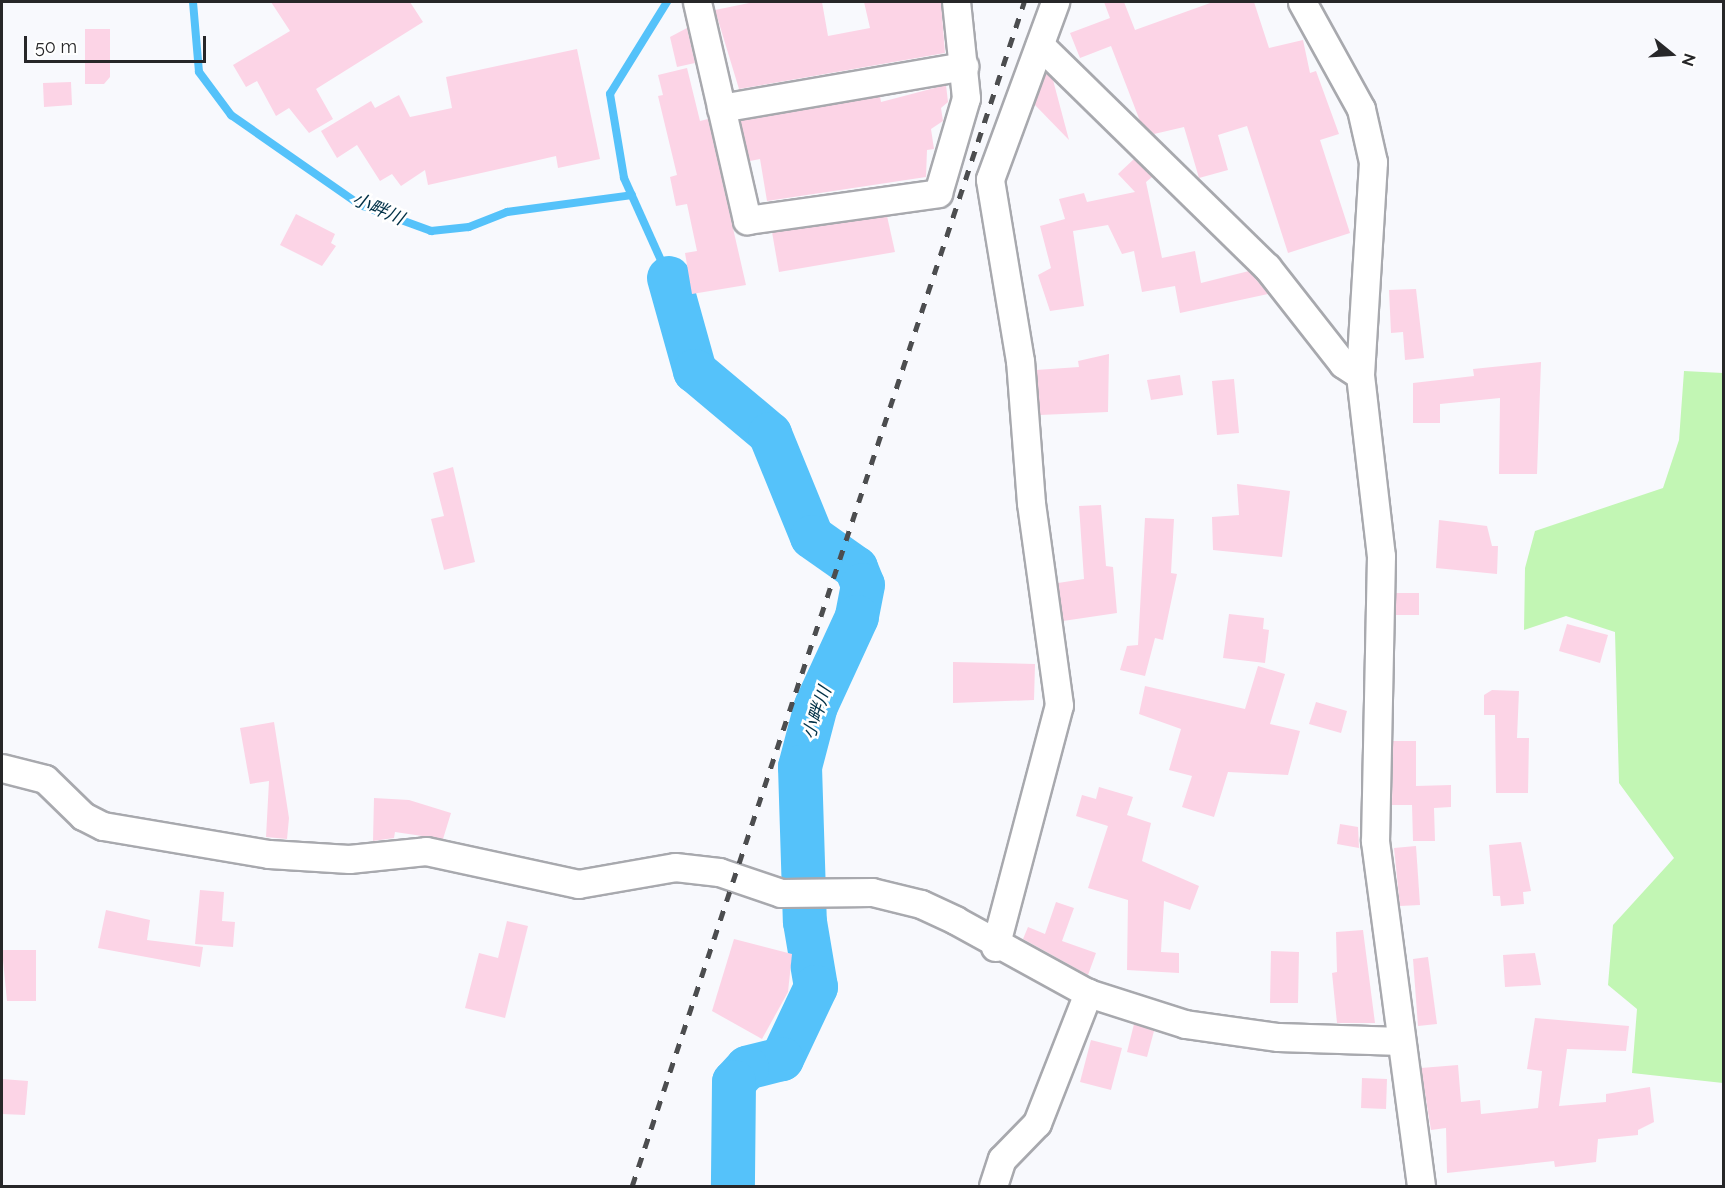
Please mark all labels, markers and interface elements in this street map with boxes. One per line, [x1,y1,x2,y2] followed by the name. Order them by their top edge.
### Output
[27,24,208,62] scale bar
[1641,24,1701,84] north arrow
[35,36,77,57] text: 50 m
[1678,51,1700,68] text: N
[349,188,407,230] water label: 小畔川
[798,684,836,742] water label: 小畔川

